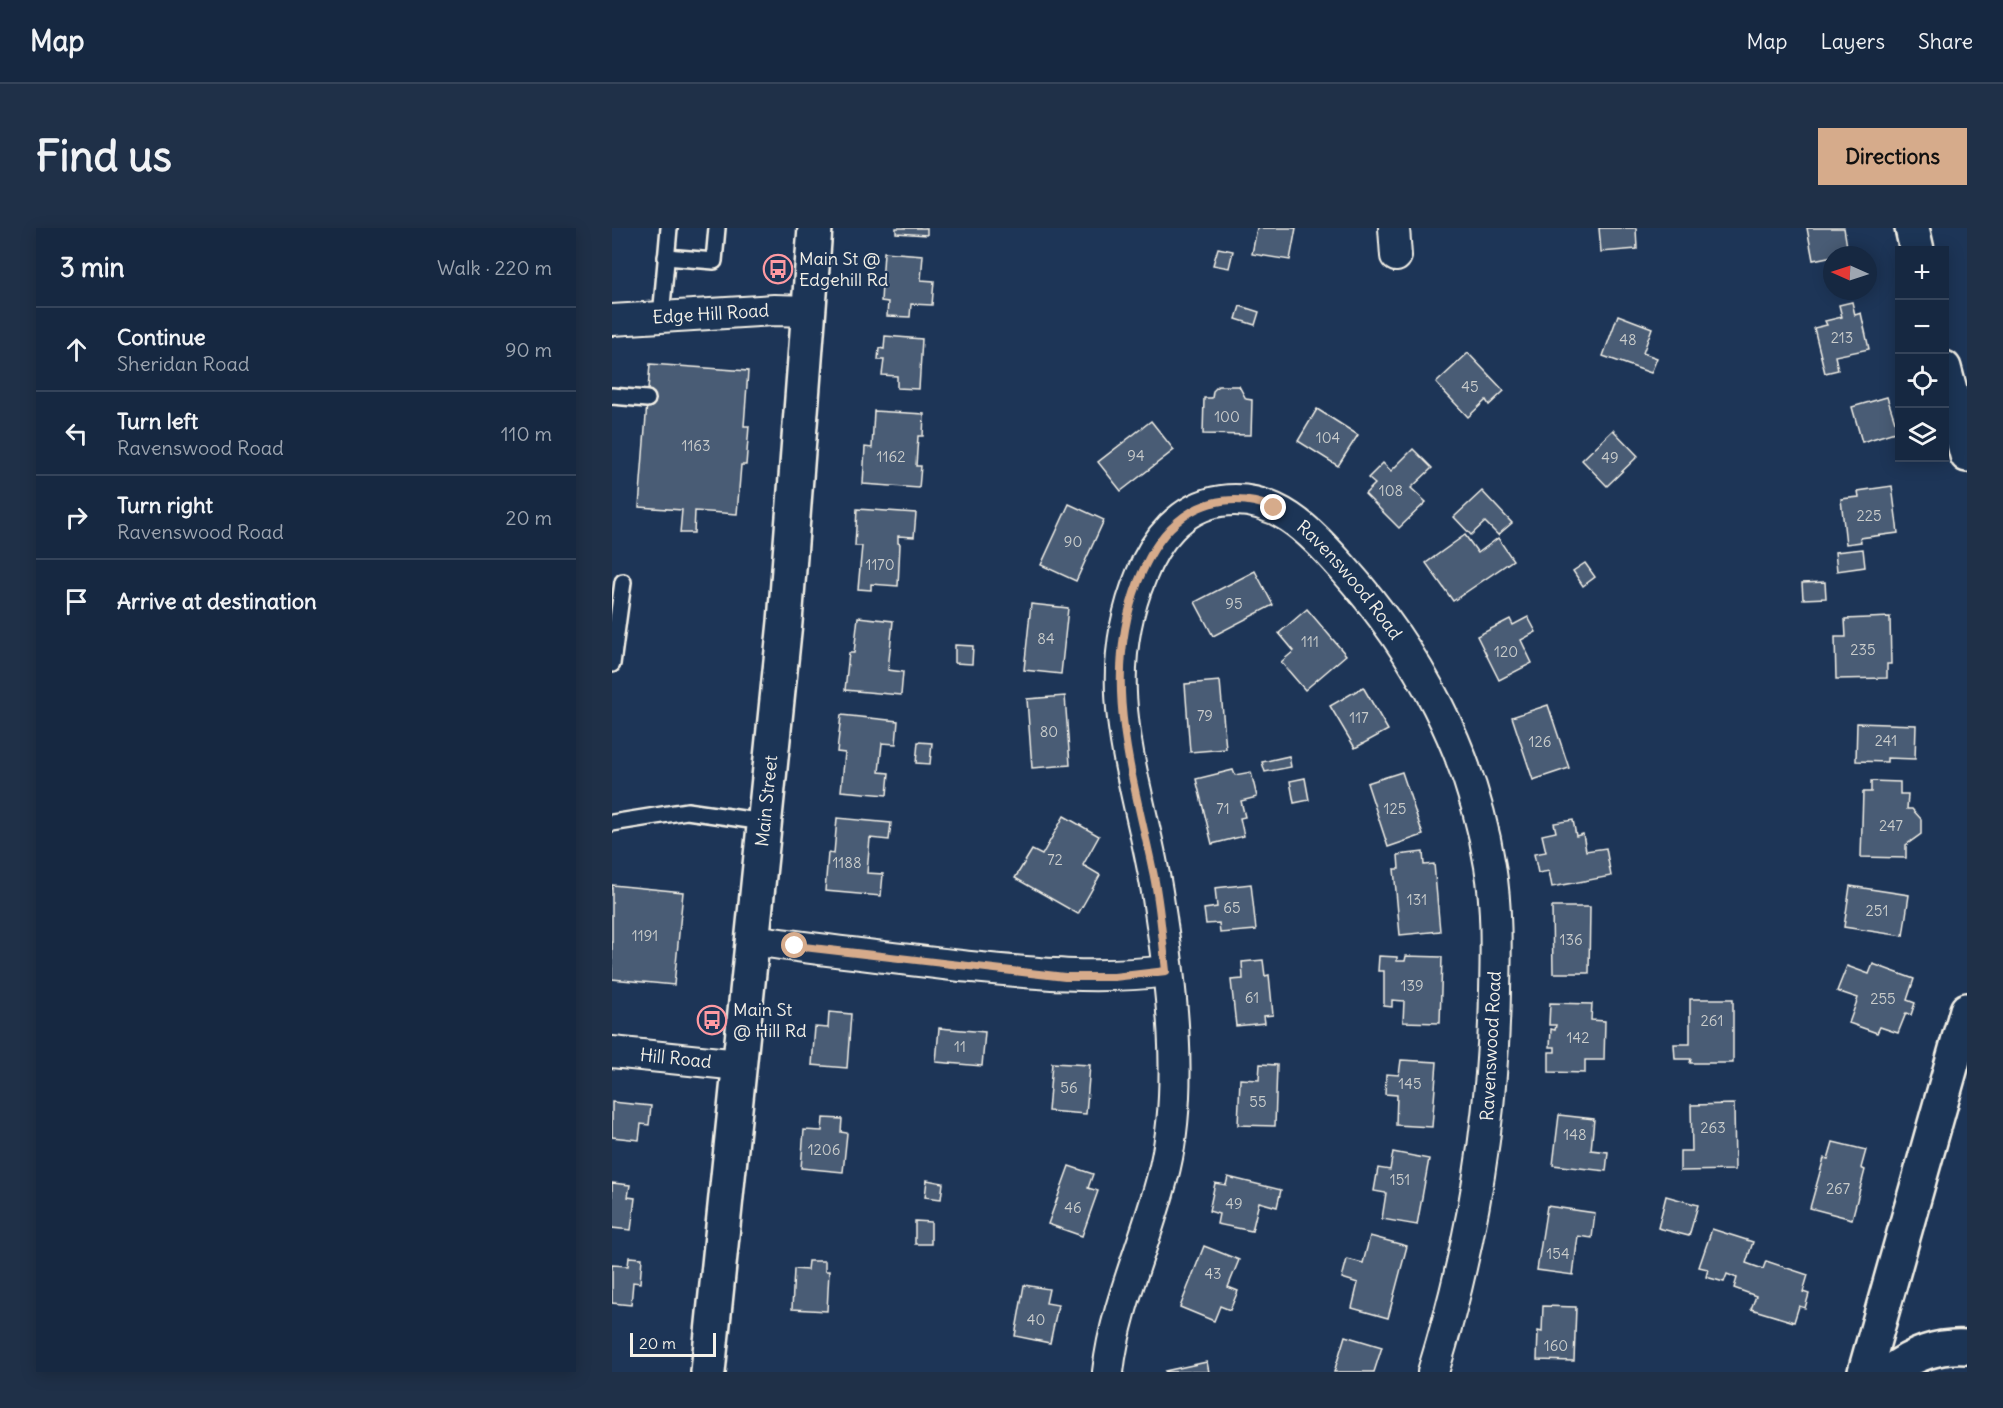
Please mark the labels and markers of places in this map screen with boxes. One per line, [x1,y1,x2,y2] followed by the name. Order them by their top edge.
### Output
[799,247,889,291] place label: Main St @ Edgehill Rd
[762,253,794,285] bus stop icon: Main St @ Edgehill Rd
[733,998,807,1042] place label: Main St @ Hill Rd
[696,1004,728,1036] bus stop icon: Main St @ Hill Rd

